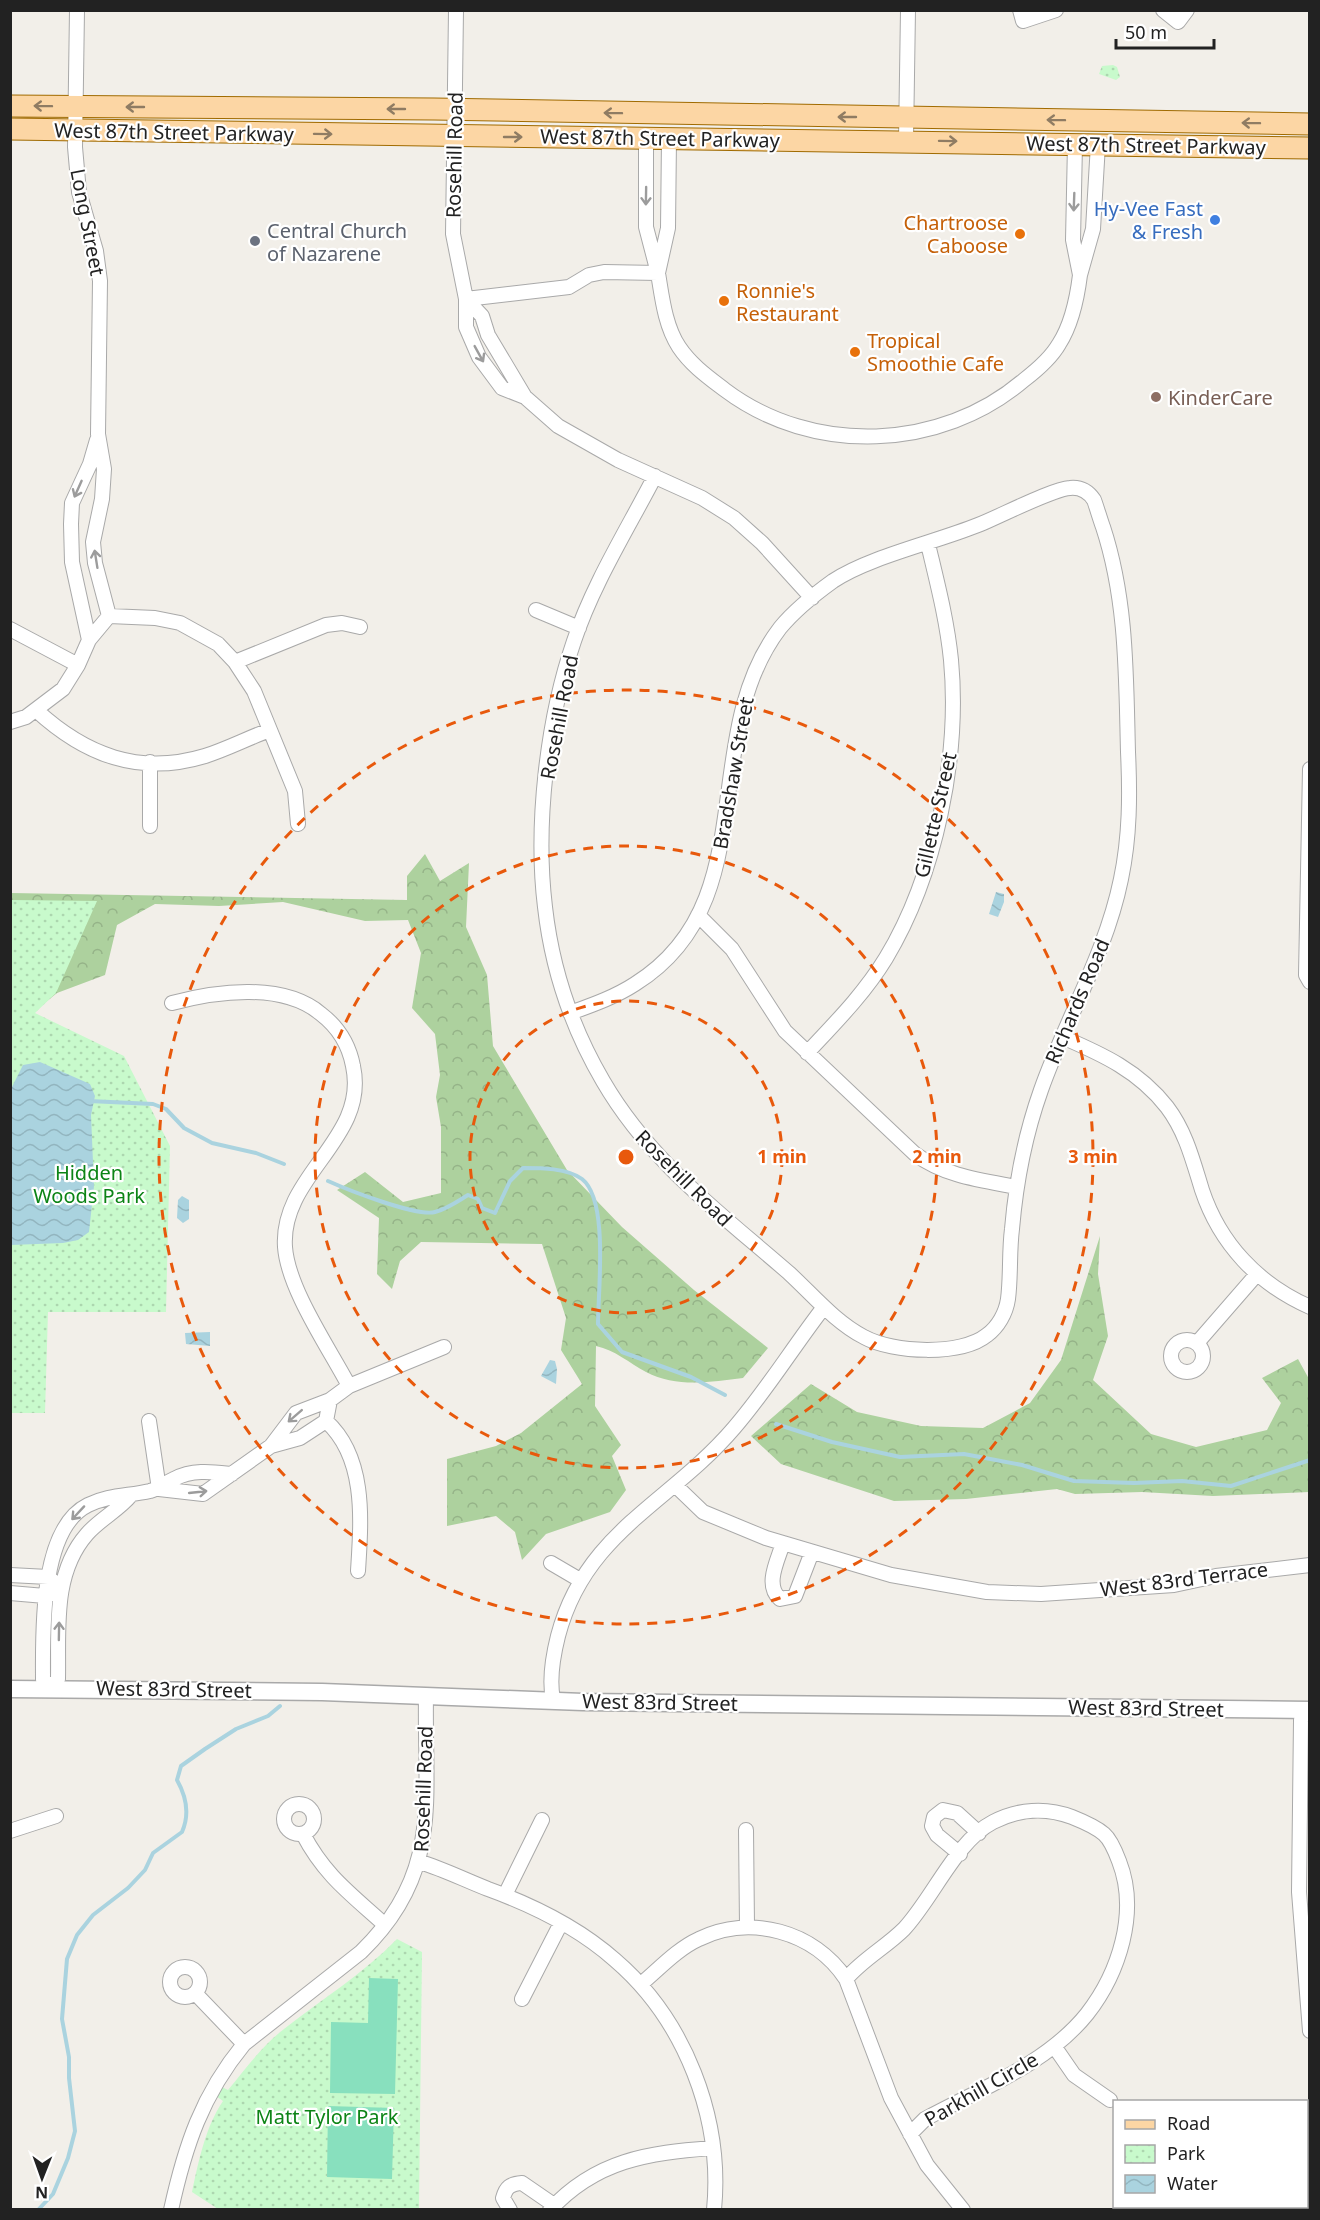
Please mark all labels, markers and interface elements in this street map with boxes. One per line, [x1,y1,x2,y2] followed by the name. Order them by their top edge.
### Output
[1116,12,1214,50] scale bar
[1125,20,1167,44] text: 50 m
[439,92,469,218] street label: Rosehill Road
[34,100,54,112] one-way arrow
[126,101,146,113] one-way arrow
[387,103,407,115] one-way arrow
[603,107,623,119] one-way arrow
[838,111,858,123] one-way arrow
[1047,114,1067,126] one-way arrow
[54,116,295,148] street label: West 87th Street Parkway
[1242,117,1262,129] one-way arrow
[540,122,781,154] street label: West 87th Street Parkway
[312,128,332,139] one-way arrow
[1026,129,1267,161] street label: West 87th Street Parkway
[503,131,523,143] one-way arrow
[938,135,958,147] one-way arrow
[64,166,112,278] street label: Long Street
[640,186,652,206] one-way arrow
[1069,192,1080,212] one-way arrow
[1094,195,1203,245] place label: Hy-Vee Fast & Fresh
[903,209,1008,259] place label: Chartroose Caboose
[1208,213,1222,227] marker: Hy-Vee Fast & Fresh
[267,217,407,267] place label: Central Church of Nazarene
[1013,227,1027,241] marker: Chartroose Caboose
[248,234,262,248] marker: Central Church of Nazarene
[736,277,839,327] place label: Ronnie's Restaurant
[717,294,731,308] marker: Ronnie's Restaurant
[867,327,1004,377] place label: Tropical Smoothie Cafe
[473,345,485,362] one-way arrow
[848,345,862,359] marker: Tropical Smoothie Cafe
[1168,384,1273,411] place label: KinderCare
[1149,390,1163,404] marker: KinderCare
[72,479,84,497] one-way arrow
[90,550,101,570] one-way arrow
[534,652,584,782] street label: Rosehill Road
[706,695,760,851] street label: Bradshaw Street
[907,750,963,880] street label: Gillette Street
[1038,934,1116,1068] street label: Richards Road
[630,1124,738,1232] street label: Rosehill Road
[757,1144,807,1168] text: 1 min
[912,1144,962,1168] text: 2 min
[1068,1144,1118,1168] text: 3 min
[616,1147,636,1167] centre of rings
[33,1159,145,1209] park label: Hidden Woods Park
[288,1409,303,1423] one-way arrow
[188,1486,207,1497] one-way arrow
[71,1506,85,1521] one-way arrow
[1099,1555,1269,1603] street label: West 83rd Terrace
[53,1622,64,1642] one-way arrow
[96,1674,252,1704] street label: West 83rd Street
[582,1687,738,1717] street label: West 83rd Street
[1068,1693,1224,1723] street label: West 83rd Street
[407,1725,439,1853] street label: Rosehill Road
[919,2046,1043,2132] street label: Parkhill Circle
[1113,2100,1308,2208] legend
[256,2103,399,2130] park label: Matt Tylor Park
[1167,2111,1210,2135] text: Road
[1167,2141,1205,2165] text: Park
[12,2148,72,2208] north arrow
[1167,2171,1218,2195] text: Water
[35,2182,48,2204] text: N

